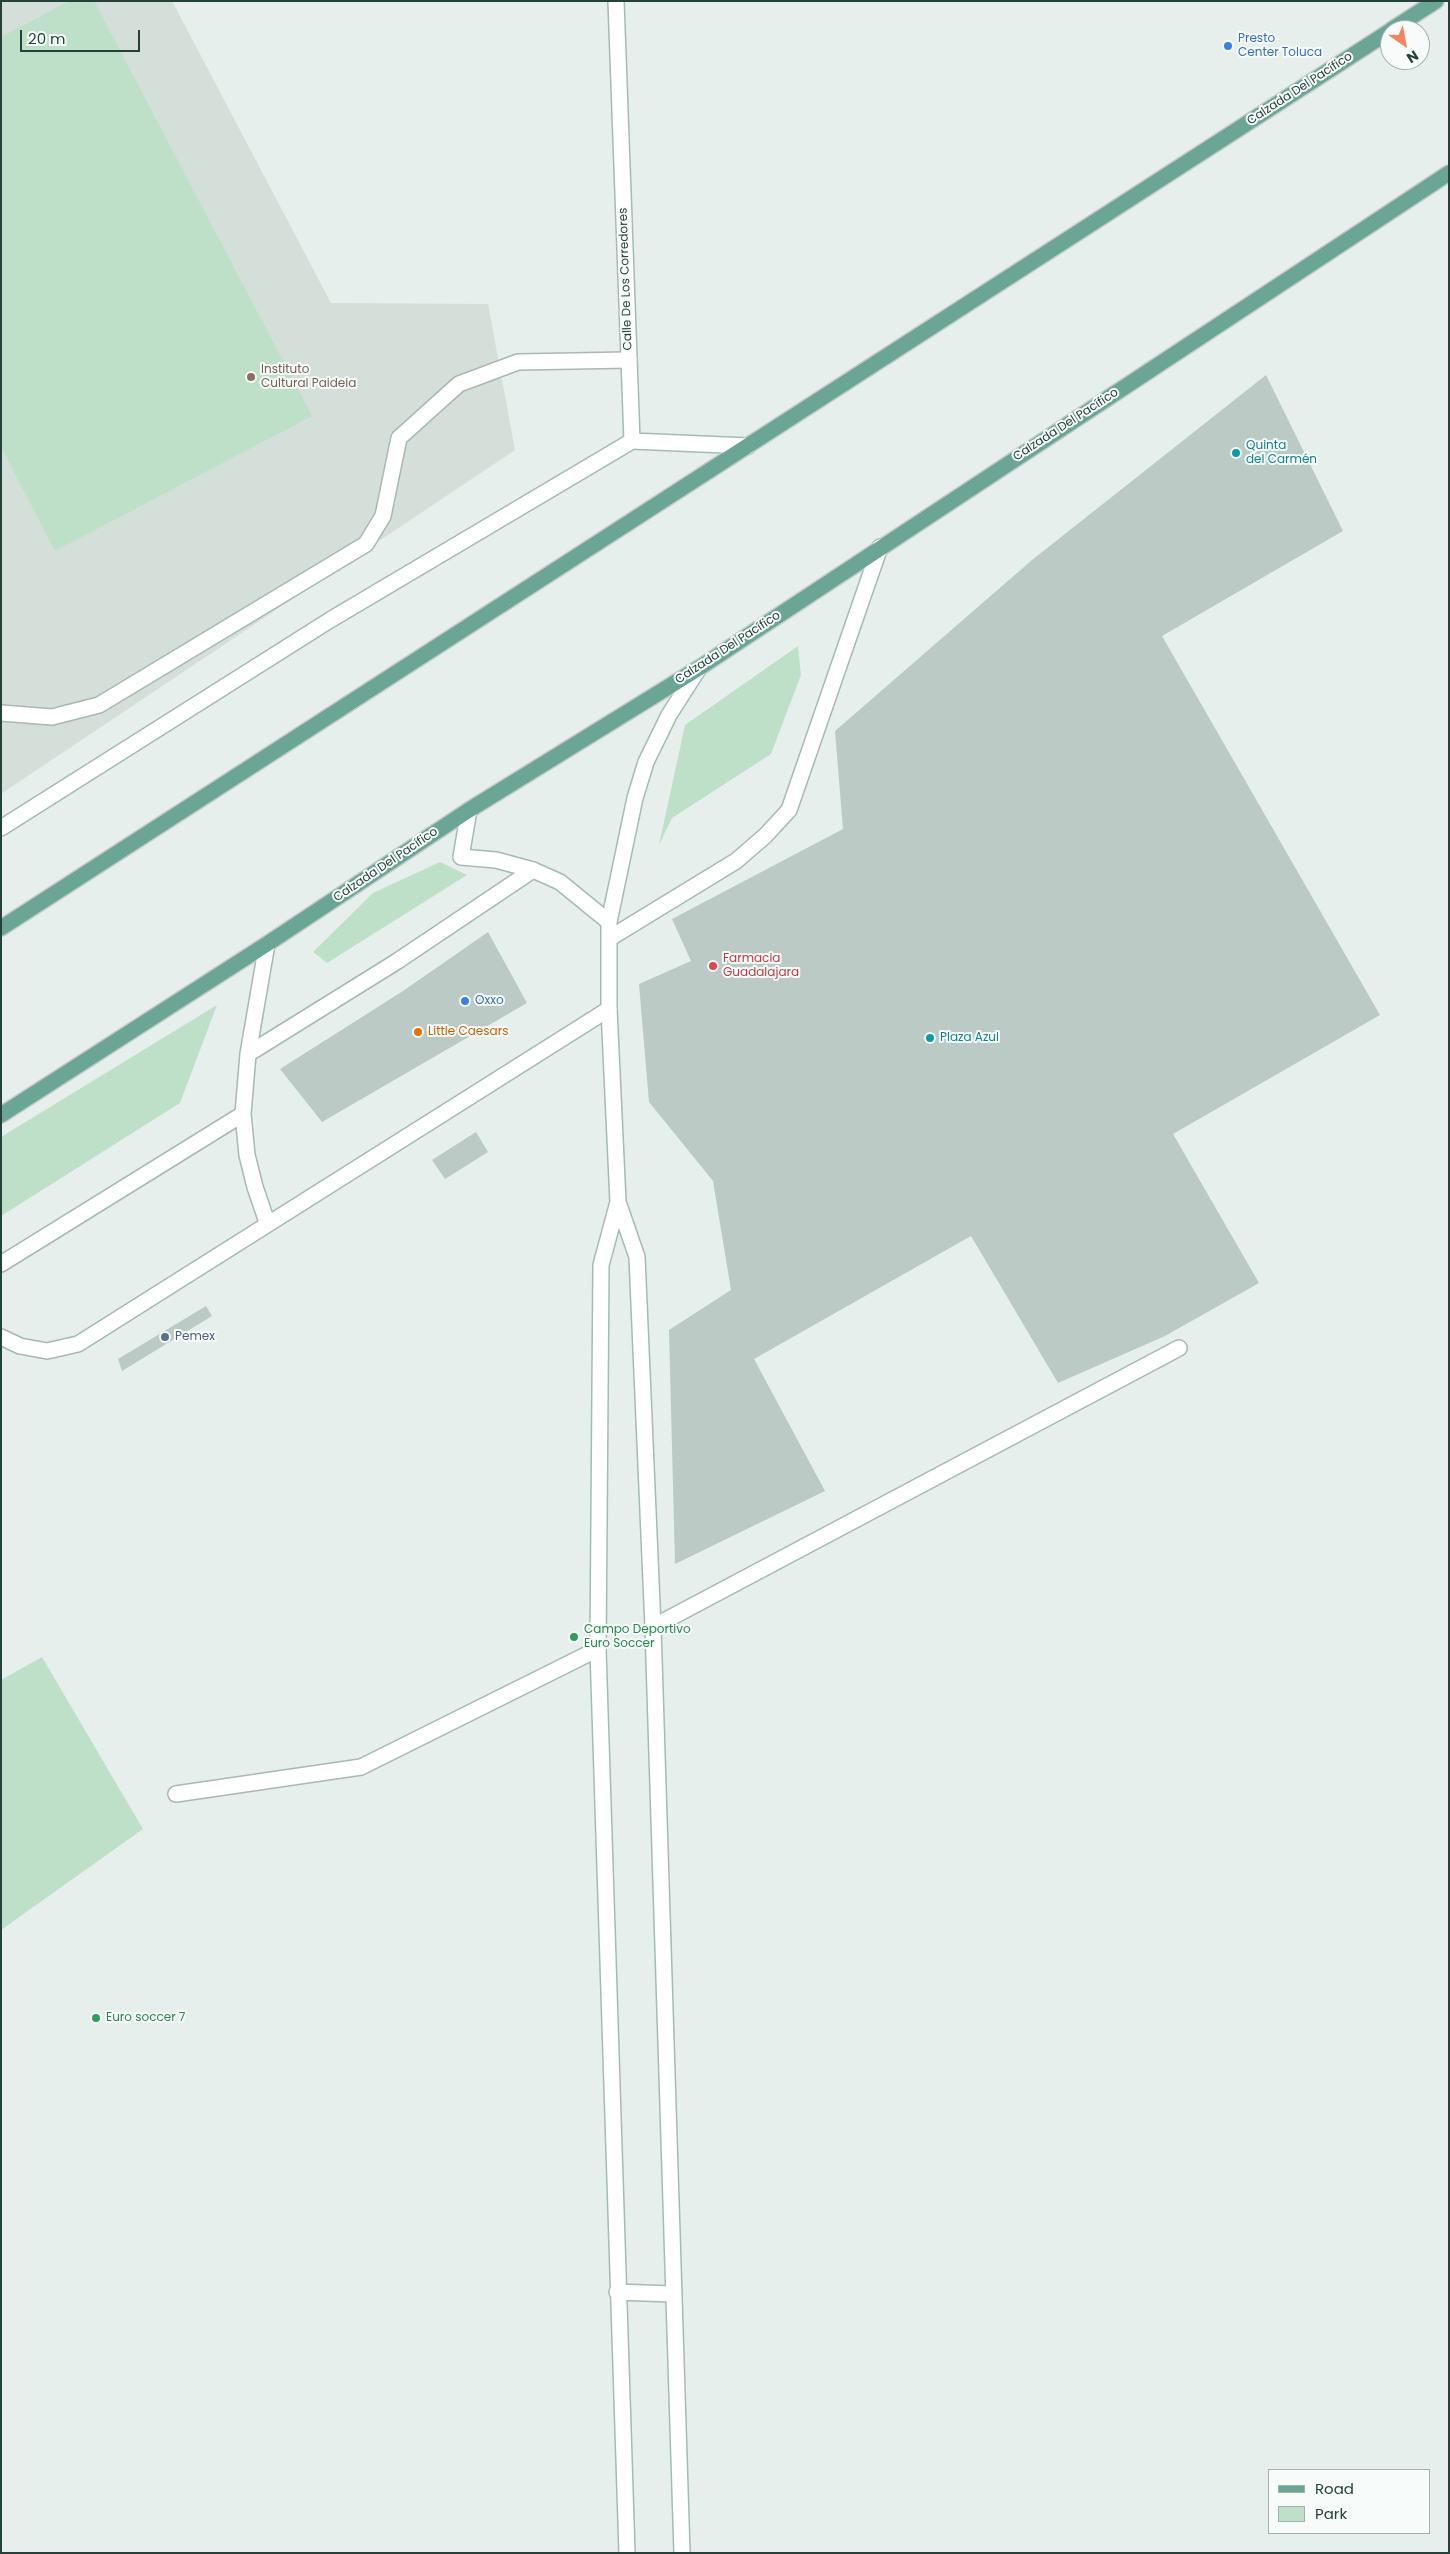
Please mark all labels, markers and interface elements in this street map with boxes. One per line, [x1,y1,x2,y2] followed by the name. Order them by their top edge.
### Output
[22,20,142,52] scale bar
[1380,20,1430,70] north arrow
[28,28,66,49] text: 20 m
[1238,32,1322,60] place label: Presto Center Toluca
[1222,40,1234,52] marker: Presto Center Toluca
[1403,45,1422,68] text: N
[1245,50,1355,128] street label: Calzada Del Pacífico
[616,207,636,351] street label: Calle De Los Corredores
[261,363,356,391] place label: Instituto Cultural Paideia
[245,371,257,383] marker: Instituto Cultural Paideia
[1011,386,1121,464] street label: Calzada Del Pacífico
[1246,439,1317,467] place label: Quinta del Carmén
[1230,447,1242,459] marker: Quinta del Carmén
[673,609,783,687] street label: Calzada Del Pacífico
[331,825,441,905] street label: Calzada Del Pacífico
[723,952,799,980] place label: Farmacia Guadalajara
[707,960,719,972] marker: Farmacia Guadalajara
[475,994,504,1008] place label: Oxxo
[459,995,471,1007] marker: Oxxo
[428,1025,508,1039] place label: Little Caesars
[412,1026,424,1038] marker: Little Caesars
[940,1031,999,1045] place label: Plaza Azul
[924,1032,936,1044] marker: Plaza Azul
[175,1330,215,1344] place label: Pemex
[159,1331,171,1343] marker: Pemex
[584,1623,691,1651] place label: Campo Deportivo Euro Soccer
[568,1631,580,1643] marker: Campo Deportivo Euro Soccer
[106,2011,185,2025] place label: Euro soccer 7
[90,2012,102,2024] marker: Euro soccer 7
[1268,2469,1430,2534] legend
[1315,2478,1354,2499] text: Road
[1315,2503,1347,2524] text: Park

